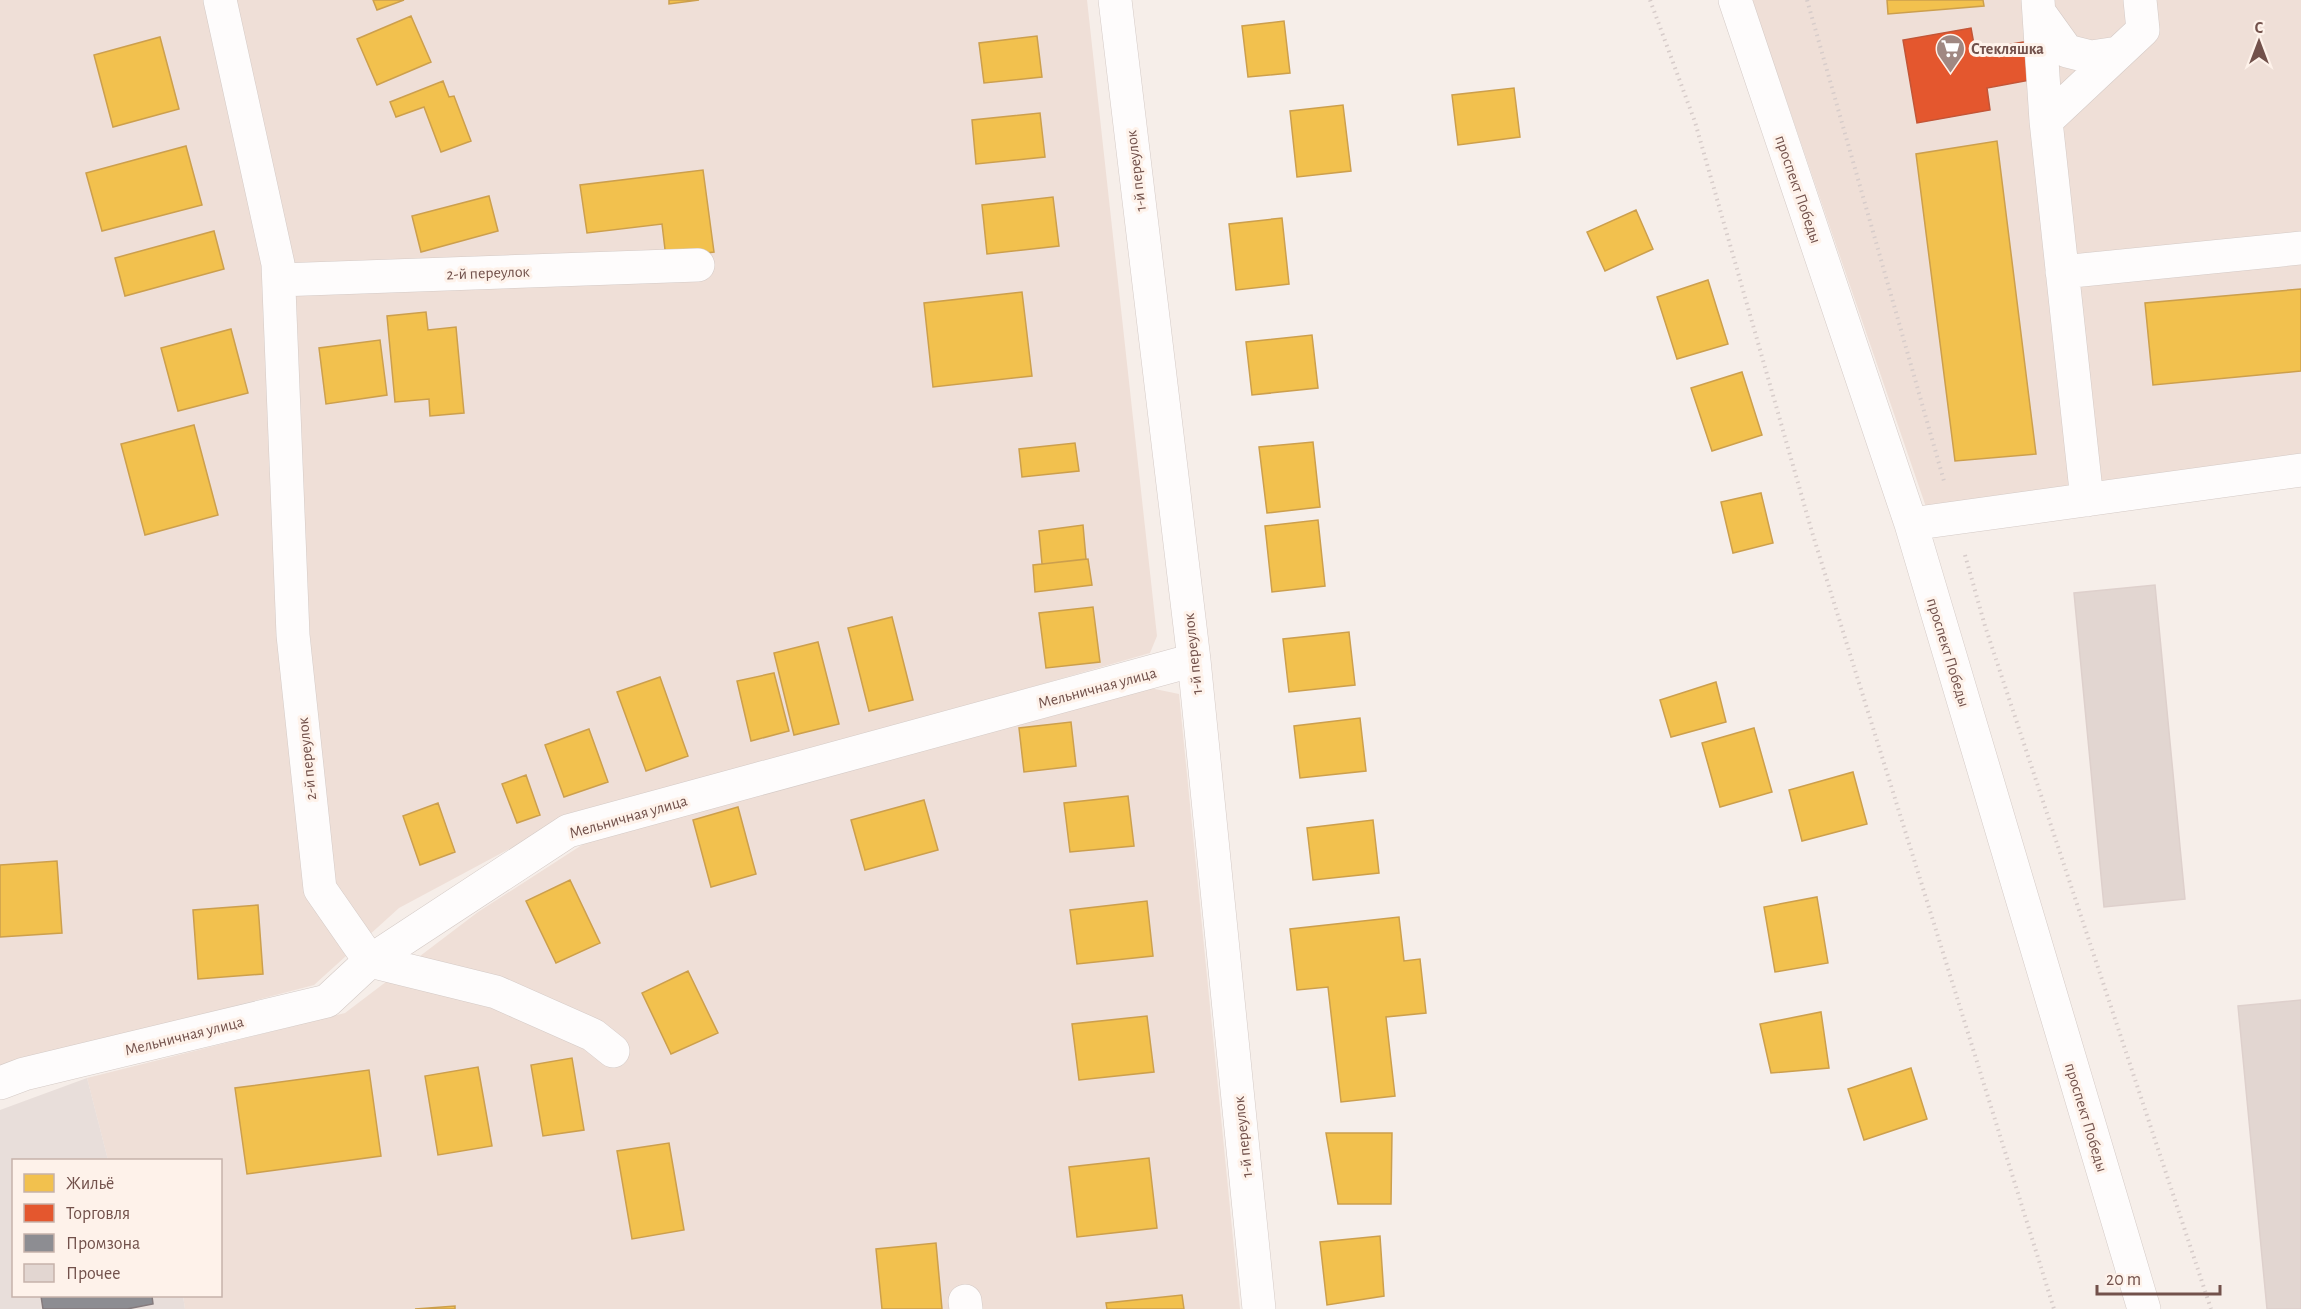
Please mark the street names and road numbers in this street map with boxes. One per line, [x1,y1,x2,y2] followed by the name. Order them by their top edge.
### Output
[1123,129,1150,212] street label: 1-й переулок
[1772,133,1824,245] street label: проспект Победы
[446,264,531,283] street label: 2-й переулок
[1924,596,1972,709] street label: проспект Победы
[1181,612,1206,695] street label: 1-й переулок
[1036,664,1159,712] street label: Мельничная улица
[295,716,320,801] street label: 2-й переулок
[567,792,689,842] street label: Мельничная улица
[123,1013,246,1059] street label: Мельничная улица
[2062,1061,2110,1174] street label: проспект Победы
[1231,1095,1256,1178] street label: 1-й переулок

